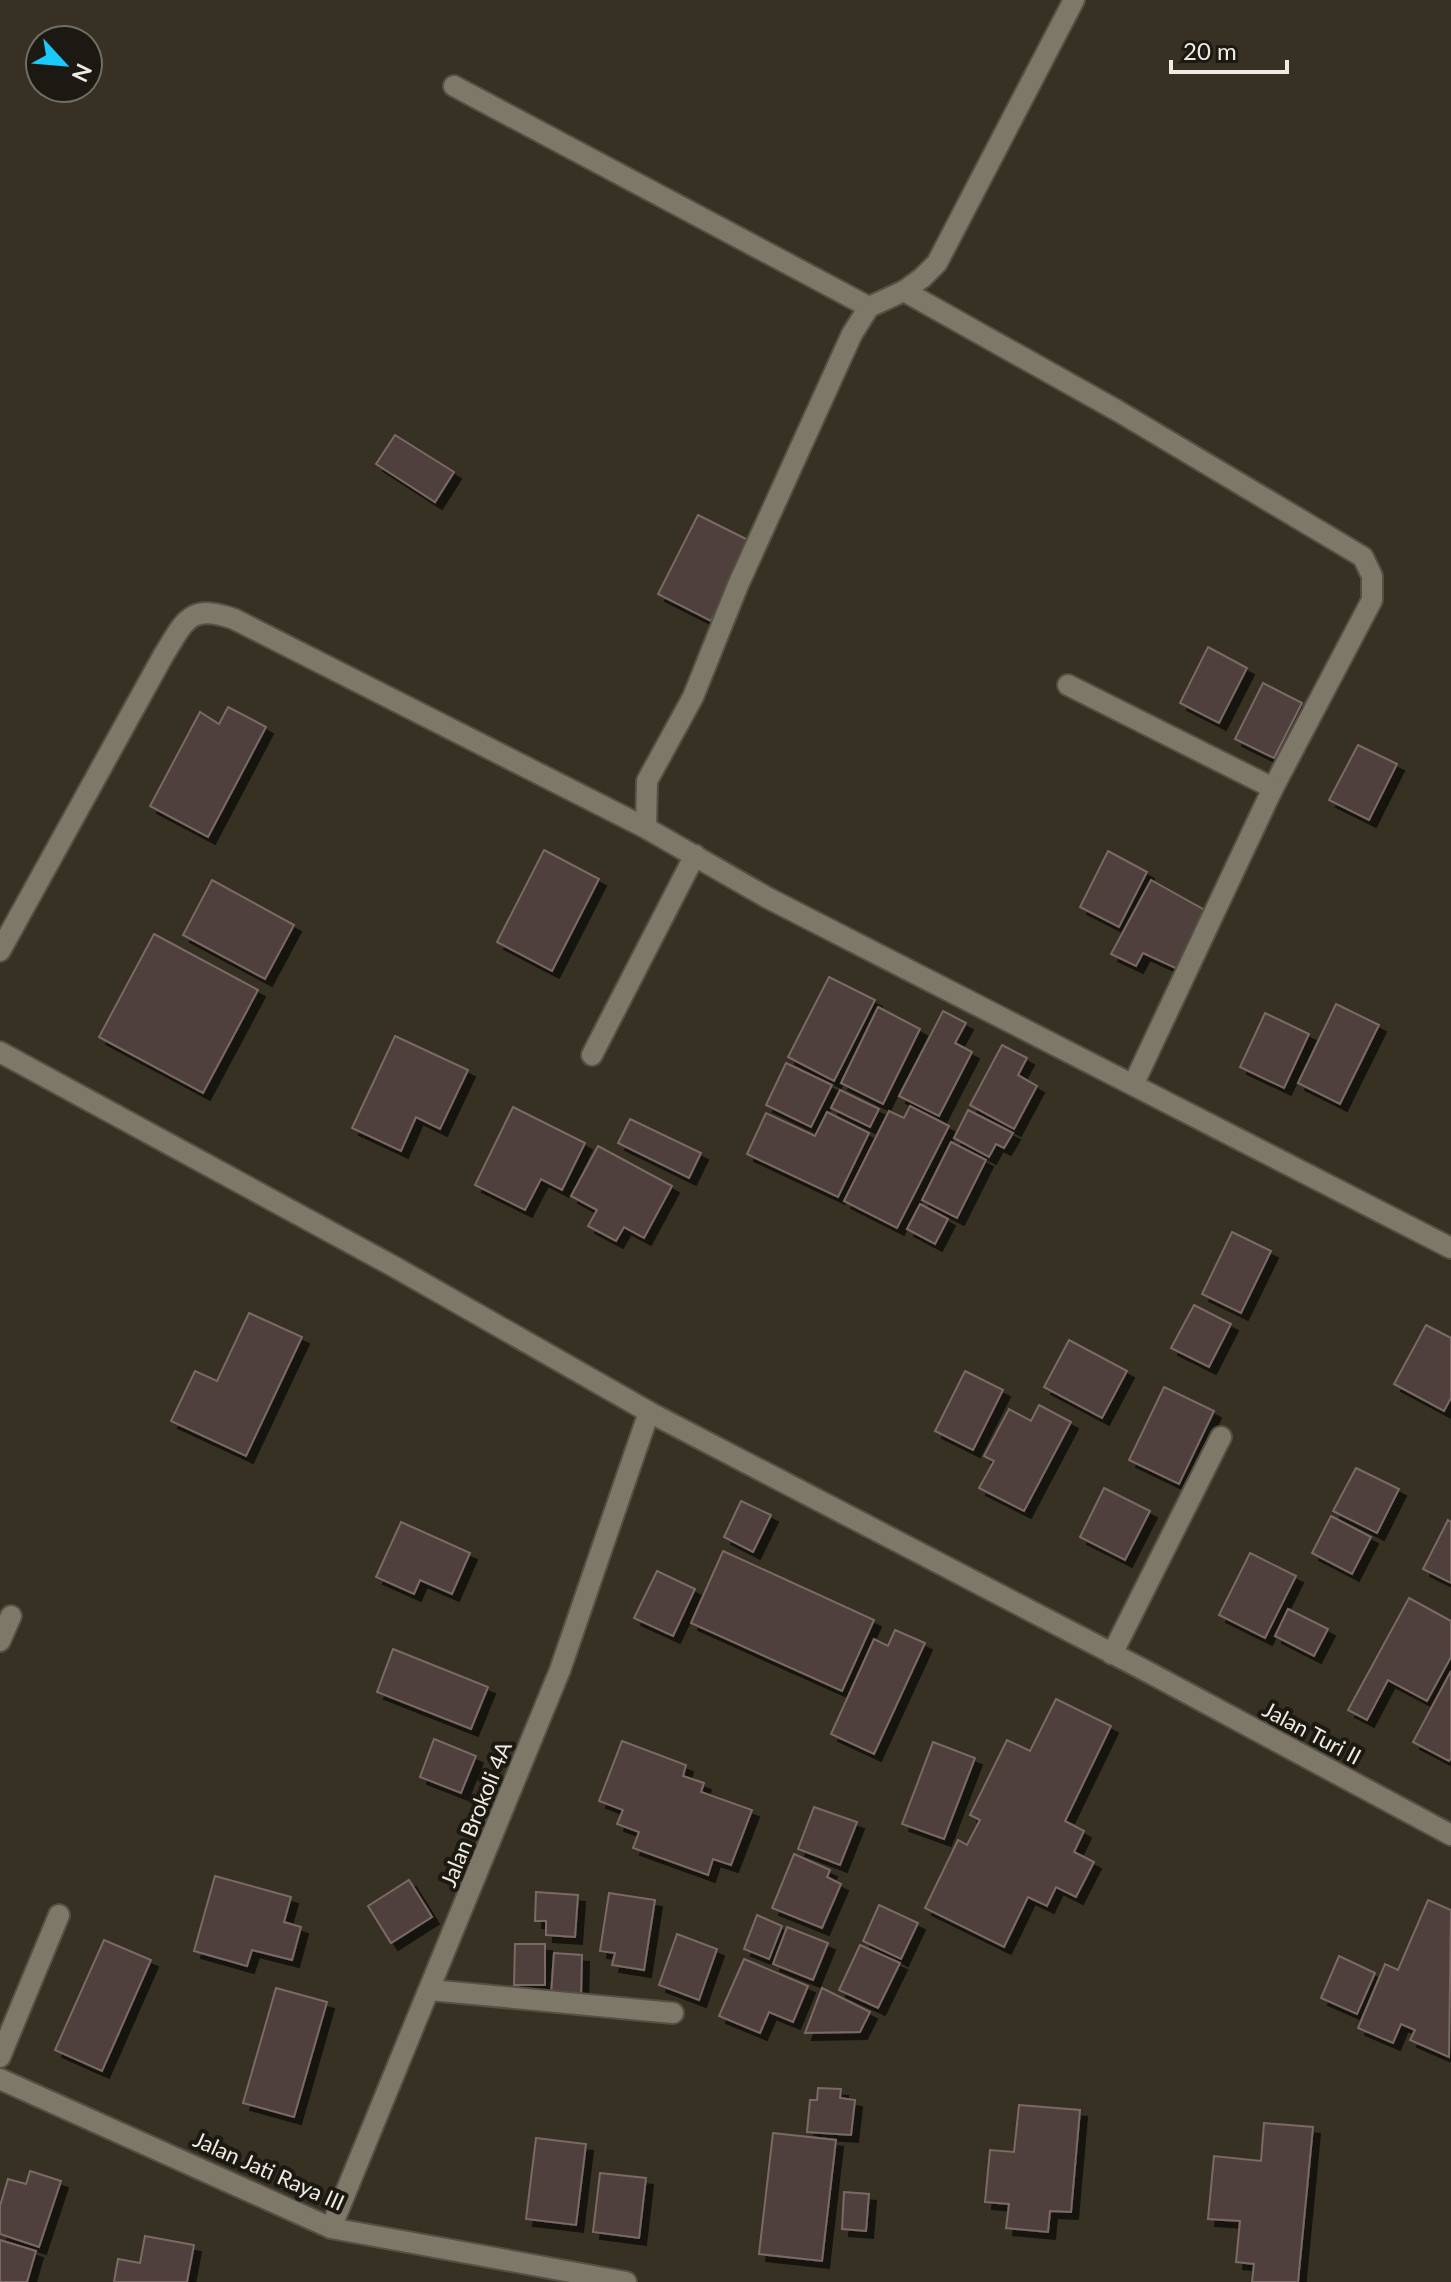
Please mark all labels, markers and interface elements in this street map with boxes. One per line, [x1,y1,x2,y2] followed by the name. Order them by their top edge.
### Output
[24,24,104,104] north arrow
[1171,24,1287,74] scale bar
[1183,36,1237,65] text: 20 m
[67,59,98,87] text: N
[1259,1695,1366,1770] street label: Jalan Turi II
[434,1737,517,1891] street label: Jalan Brokoli 4A
[190,2125,349,2216] street label: Jalan Jati Raya III

